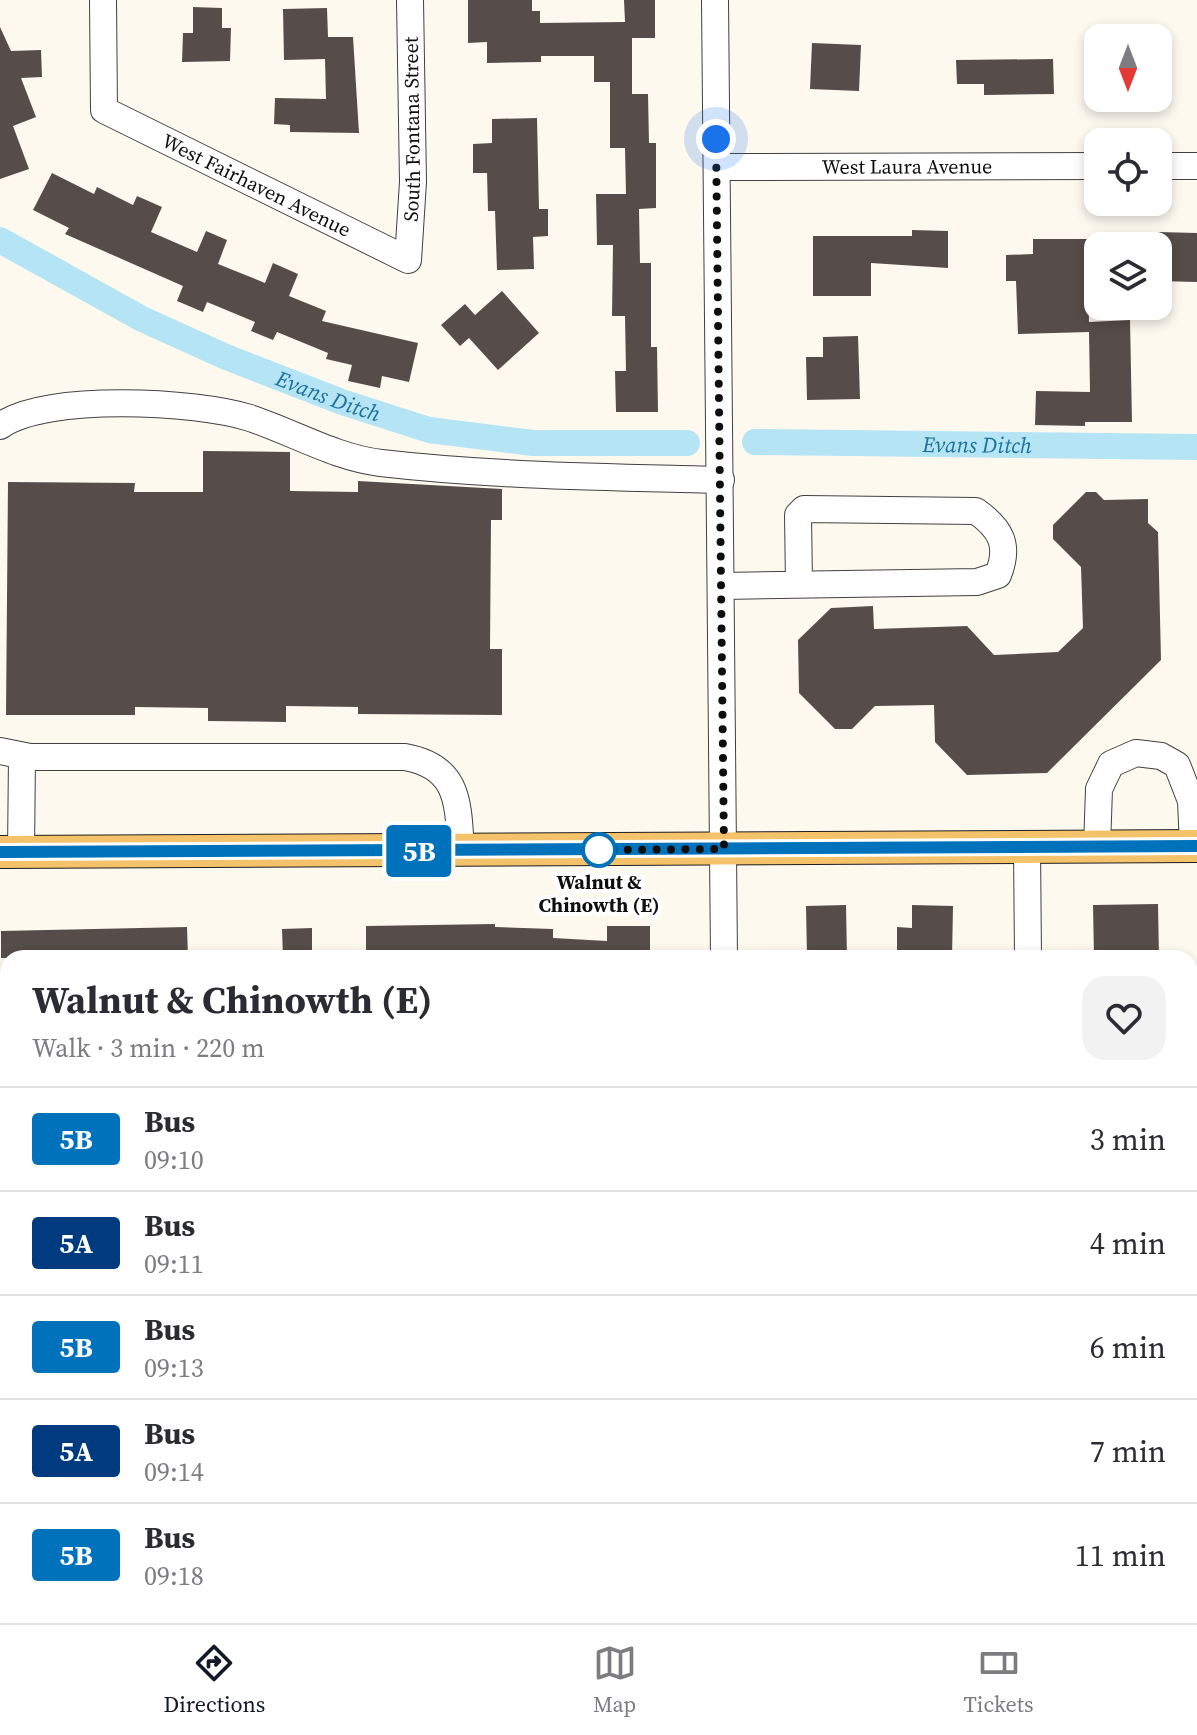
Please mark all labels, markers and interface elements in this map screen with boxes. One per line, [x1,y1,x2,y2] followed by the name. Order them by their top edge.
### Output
[1084,24,1172,112] north arrow
[1084,24,1172,320] map controls
[396,36,427,222] street label: South Fontana Street
[696,119,736,159] your location
[157,127,356,244] street label: West Fairhaven Avenue
[1084,128,1172,216] button: locate
[822,152,992,181] street label: West Laura Avenue
[1084,232,1172,320] button: layers
[271,362,384,428] water label: Evans Ditch
[921,429,1032,460] water label: Evans Ditch
[383,825,455,877] line badge: 5B
[402,832,436,870] text: 5B
[582,833,616,867] marker: Walnut & Chinowth (E)
[538,868,660,919] place label: Walnut & Chinowth (E)
[32,974,432,1026] text: Walnut & Chinowth (E)
[1082,976,1166,1060] button: heart
[32,1030,265,1066] text: Walk · 3 min · 220 m
[144,1101,195,1142] text: Bus
[1090,1119,1166,1160] text: 3 min
[59,1120,93,1158] text: 5B
[144,1142,204,1178] text: 09:10
[144,1205,195,1246] text: Bus
[1090,1223,1166,1264] text: 4 min
[59,1224,93,1262] text: 5A
[144,1246,204,1282] text: 09:11
[144,1309,195,1350] text: Bus
[1090,1327,1166,1368] text: 6 min
[59,1328,93,1366] text: 5B
[144,1350,204,1386] text: 09:13
[144,1413,195,1454] text: Bus
[1090,1431,1166,1472] text: 7 min
[59,1432,93,1470] text: 5A
[144,1454,204,1490] text: 09:14
[144,1517,195,1558] text: Bus
[1075,1535,1166,1576] text: 11 min
[59,1536,93,1574] text: 5B
[144,1558,204,1594] text: 09:18
[164,1641,265,1719] tab: Directions
[593,1641,637,1719] tab: Map
[964,1641,1033,1719] tab: Tickets

